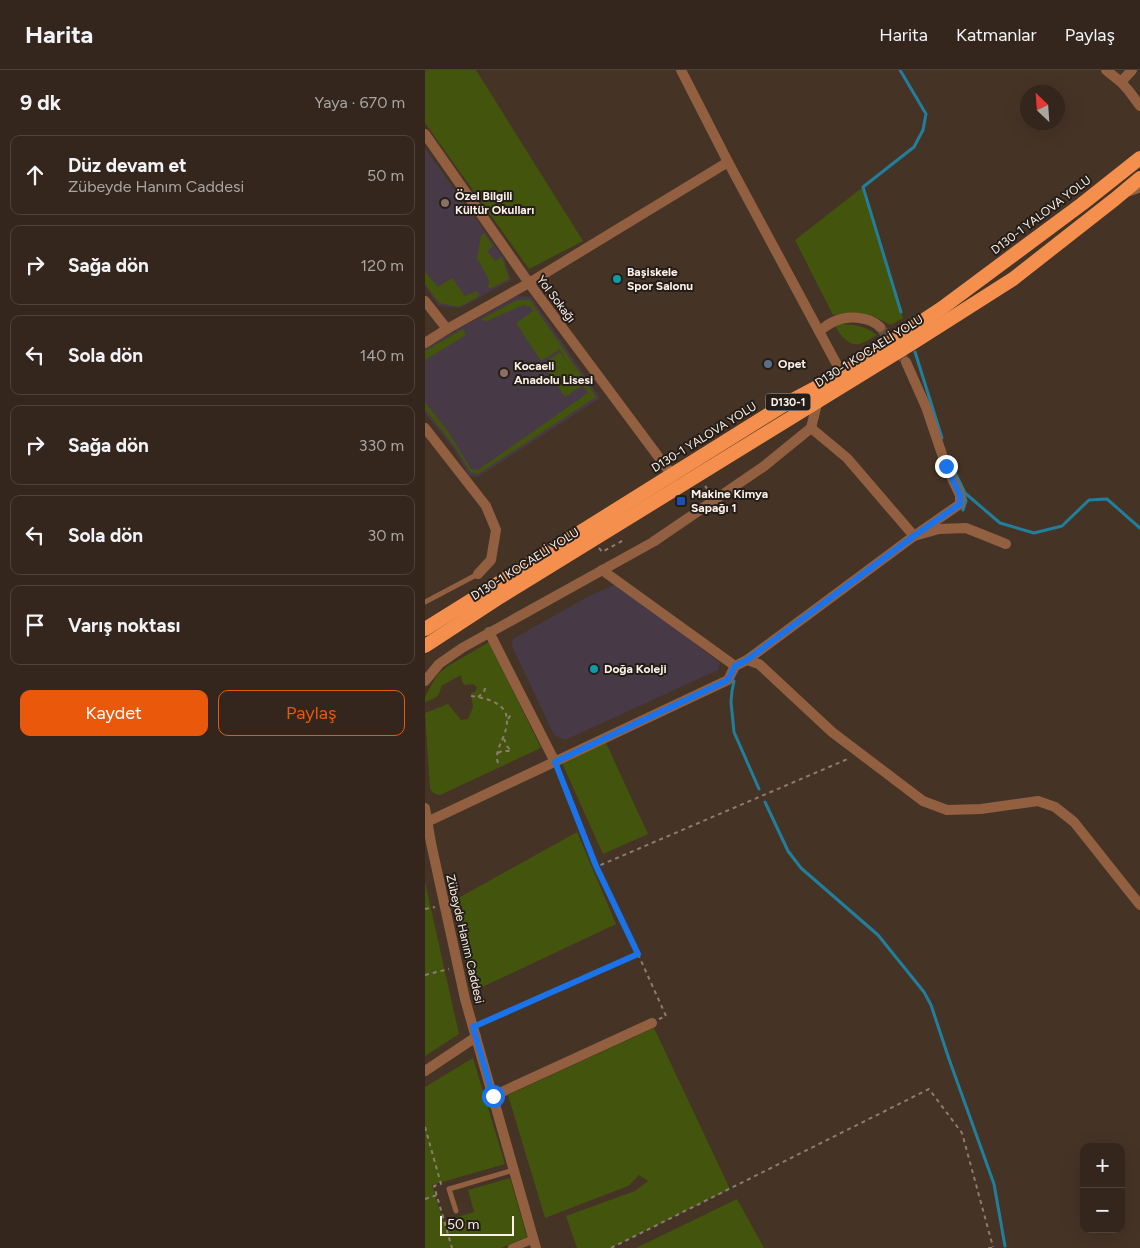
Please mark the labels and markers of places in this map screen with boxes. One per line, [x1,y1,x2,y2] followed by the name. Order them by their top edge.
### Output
[455,189,534,217] place label: Özel Bilgili Kültür Okulları
[439,197,451,209] marker: Özel Bilgili Kültür Okulları
[627,265,693,293] place label: Başiskele Spor Salonu
[611,273,623,285] marker: Başiskele Spor Salonu
[778,357,806,371] place label: Opet
[762,358,774,370] marker: Opet
[514,359,593,387] place label: Kocaeli Anadolu Lisesi
[498,367,510,379] marker: Kocaeli Anadolu Lisesi
[691,487,768,515] place label: Makine Kimya Sapağı 1
[675,495,687,507] marker: Makine Kimya Sapağı 1
[604,662,667,676] place label: Doğa Koleji
[588,663,600,675] marker: Doğa Koleji

